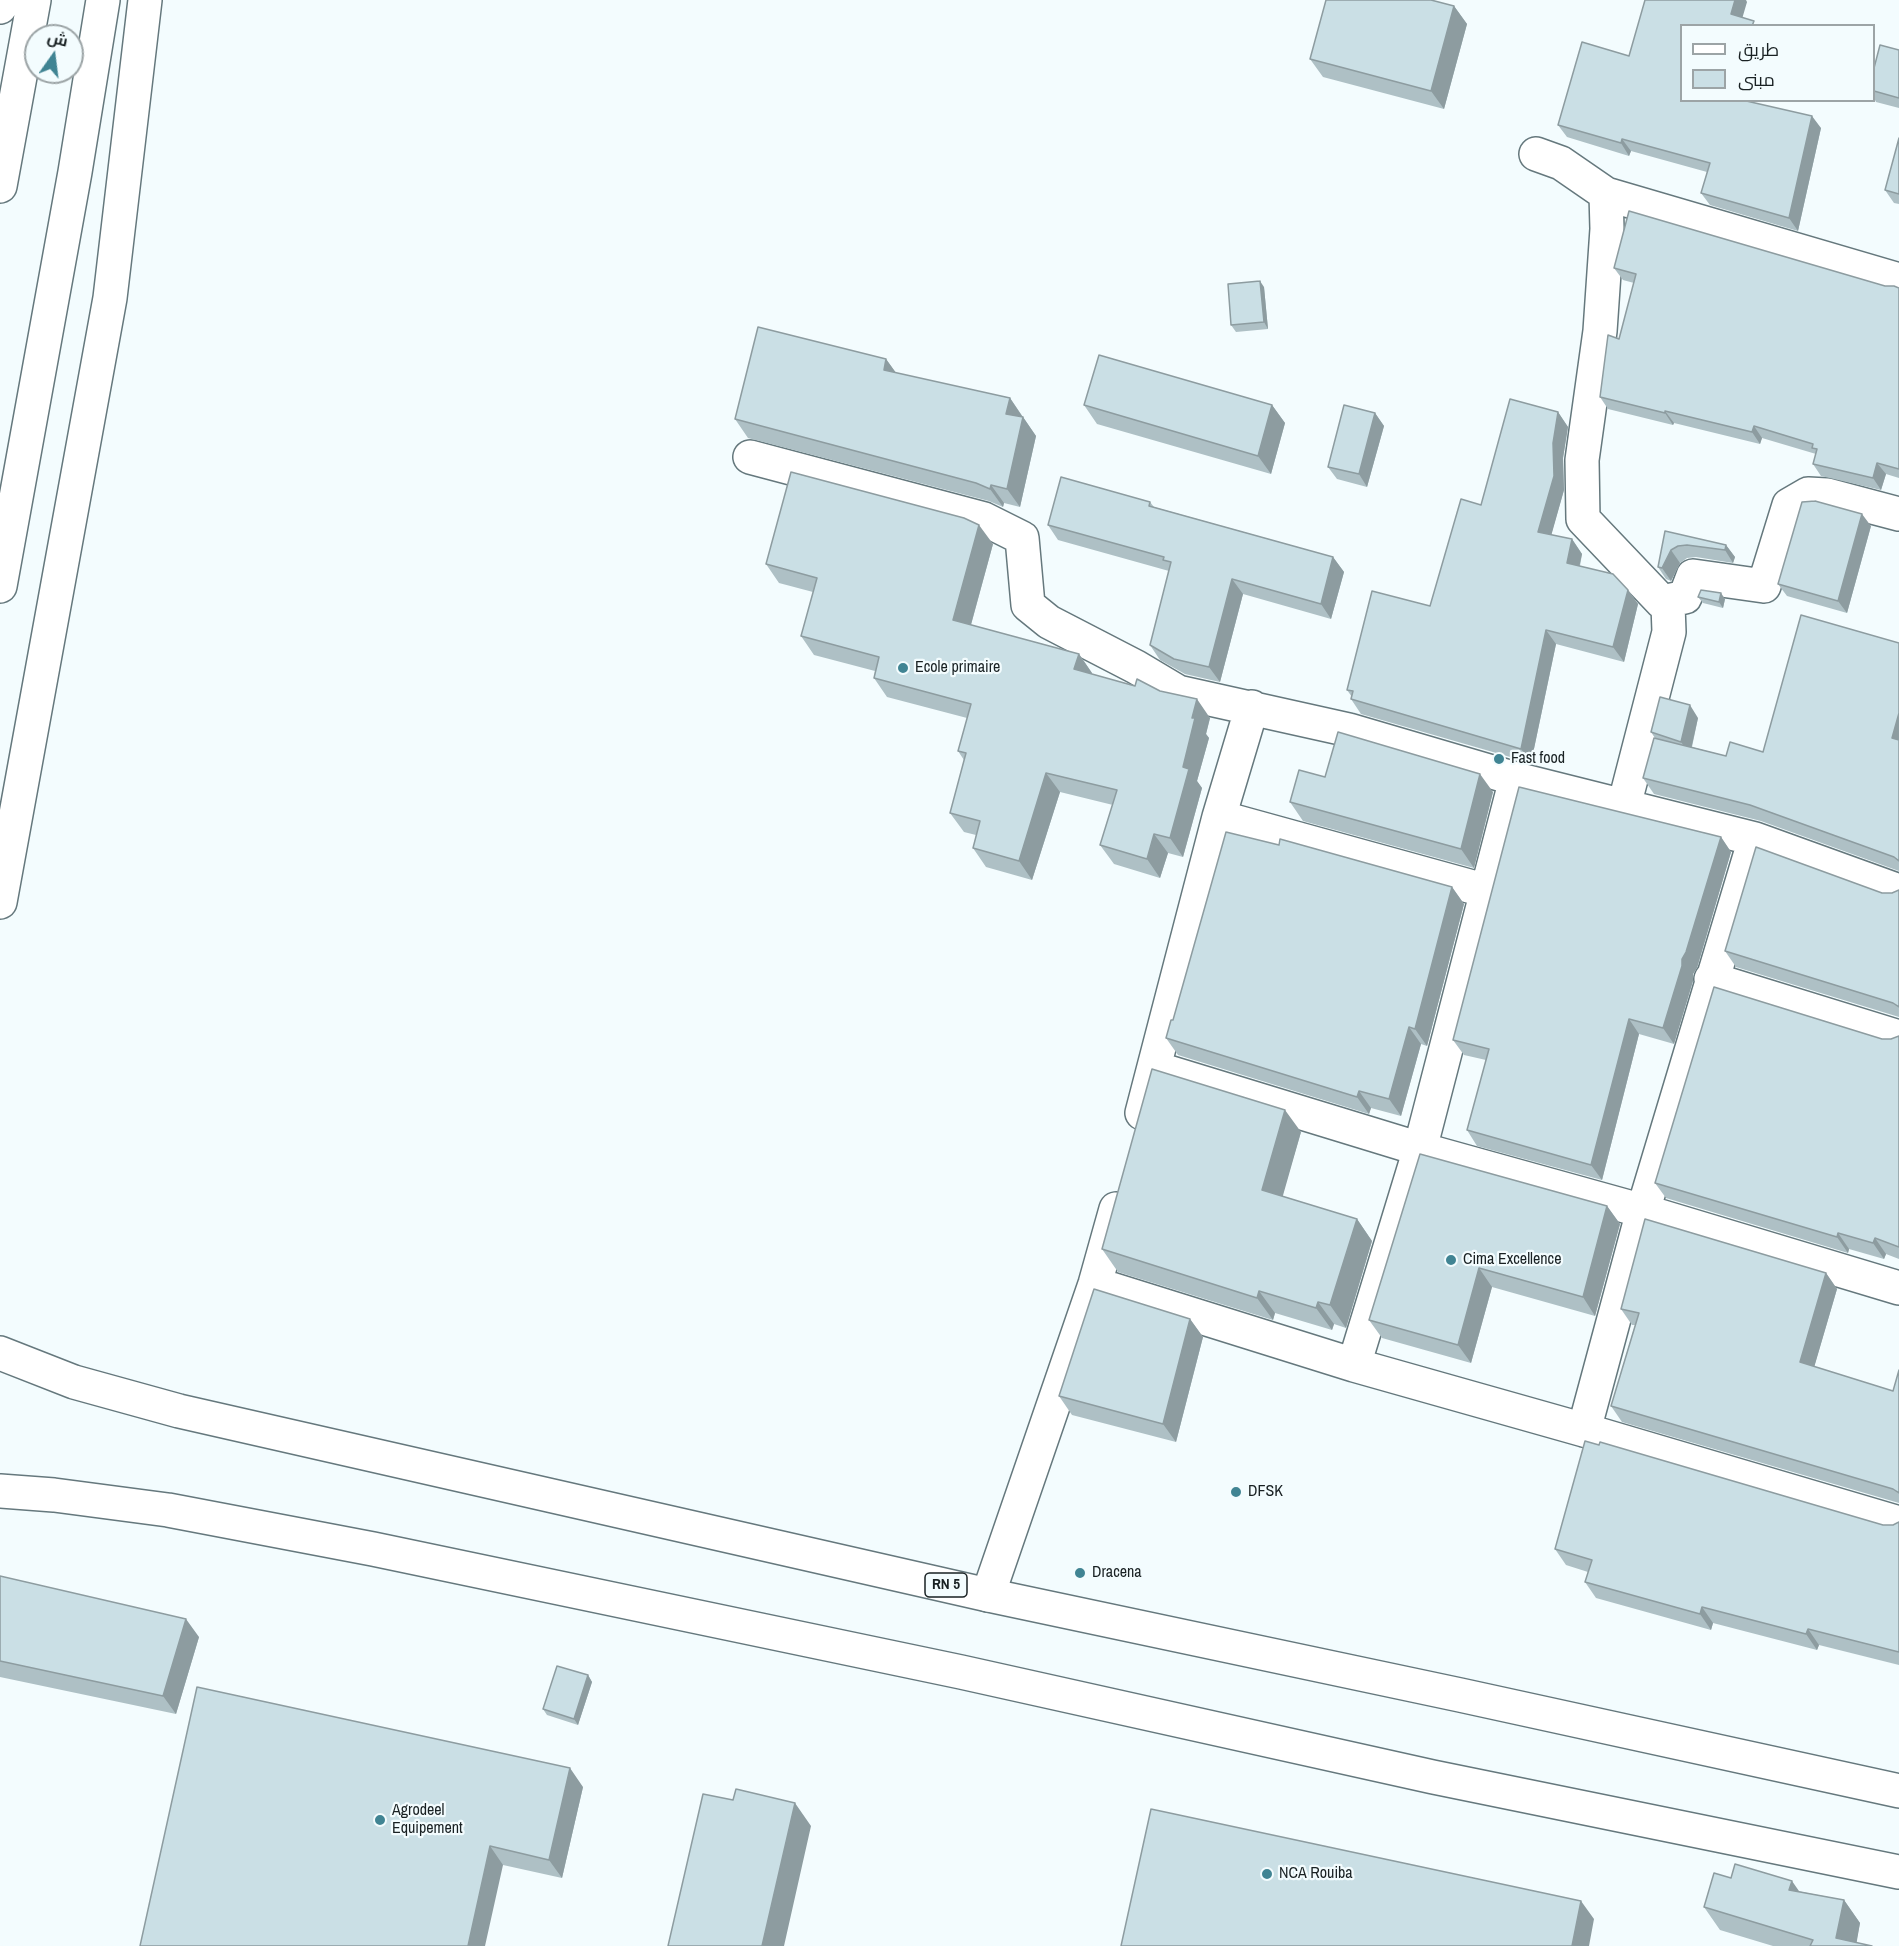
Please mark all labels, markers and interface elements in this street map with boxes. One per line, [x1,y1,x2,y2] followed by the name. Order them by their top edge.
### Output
[24,24,84,84] north arrow
[1680,24,1875,102] legend
[45,25,70,52] text: ش
[1738,37,1779,62] text: طريق
[1738,67,1775,92] text: مبنى
[915,658,1000,678] place label: Ecole primaire
[896,661,910,675] marker: Ecole primaire
[1511,749,1565,769] place label: Fast food
[1492,752,1506,766] marker: Fast food
[1463,1250,1561,1270] place label: Cima Excellence
[1444,1253,1458,1267] marker: Cima Excellence
[1248,1482,1283,1502] place label: DFSK
[1229,1485,1243,1499] marker: DFSK
[1092,1563,1142,1583] place label: Dracena
[1073,1566,1087,1580] marker: Dracena
[925,1573,967,1597] road number: RN 5
[392,1801,463,1839] place label: Agrodeel Equipement
[373,1813,387,1827] marker: Agrodeel Equipement
[1279,1864,1353,1884] place label: NCA Rouiba
[1260,1867,1274,1881] marker: NCA Rouiba

